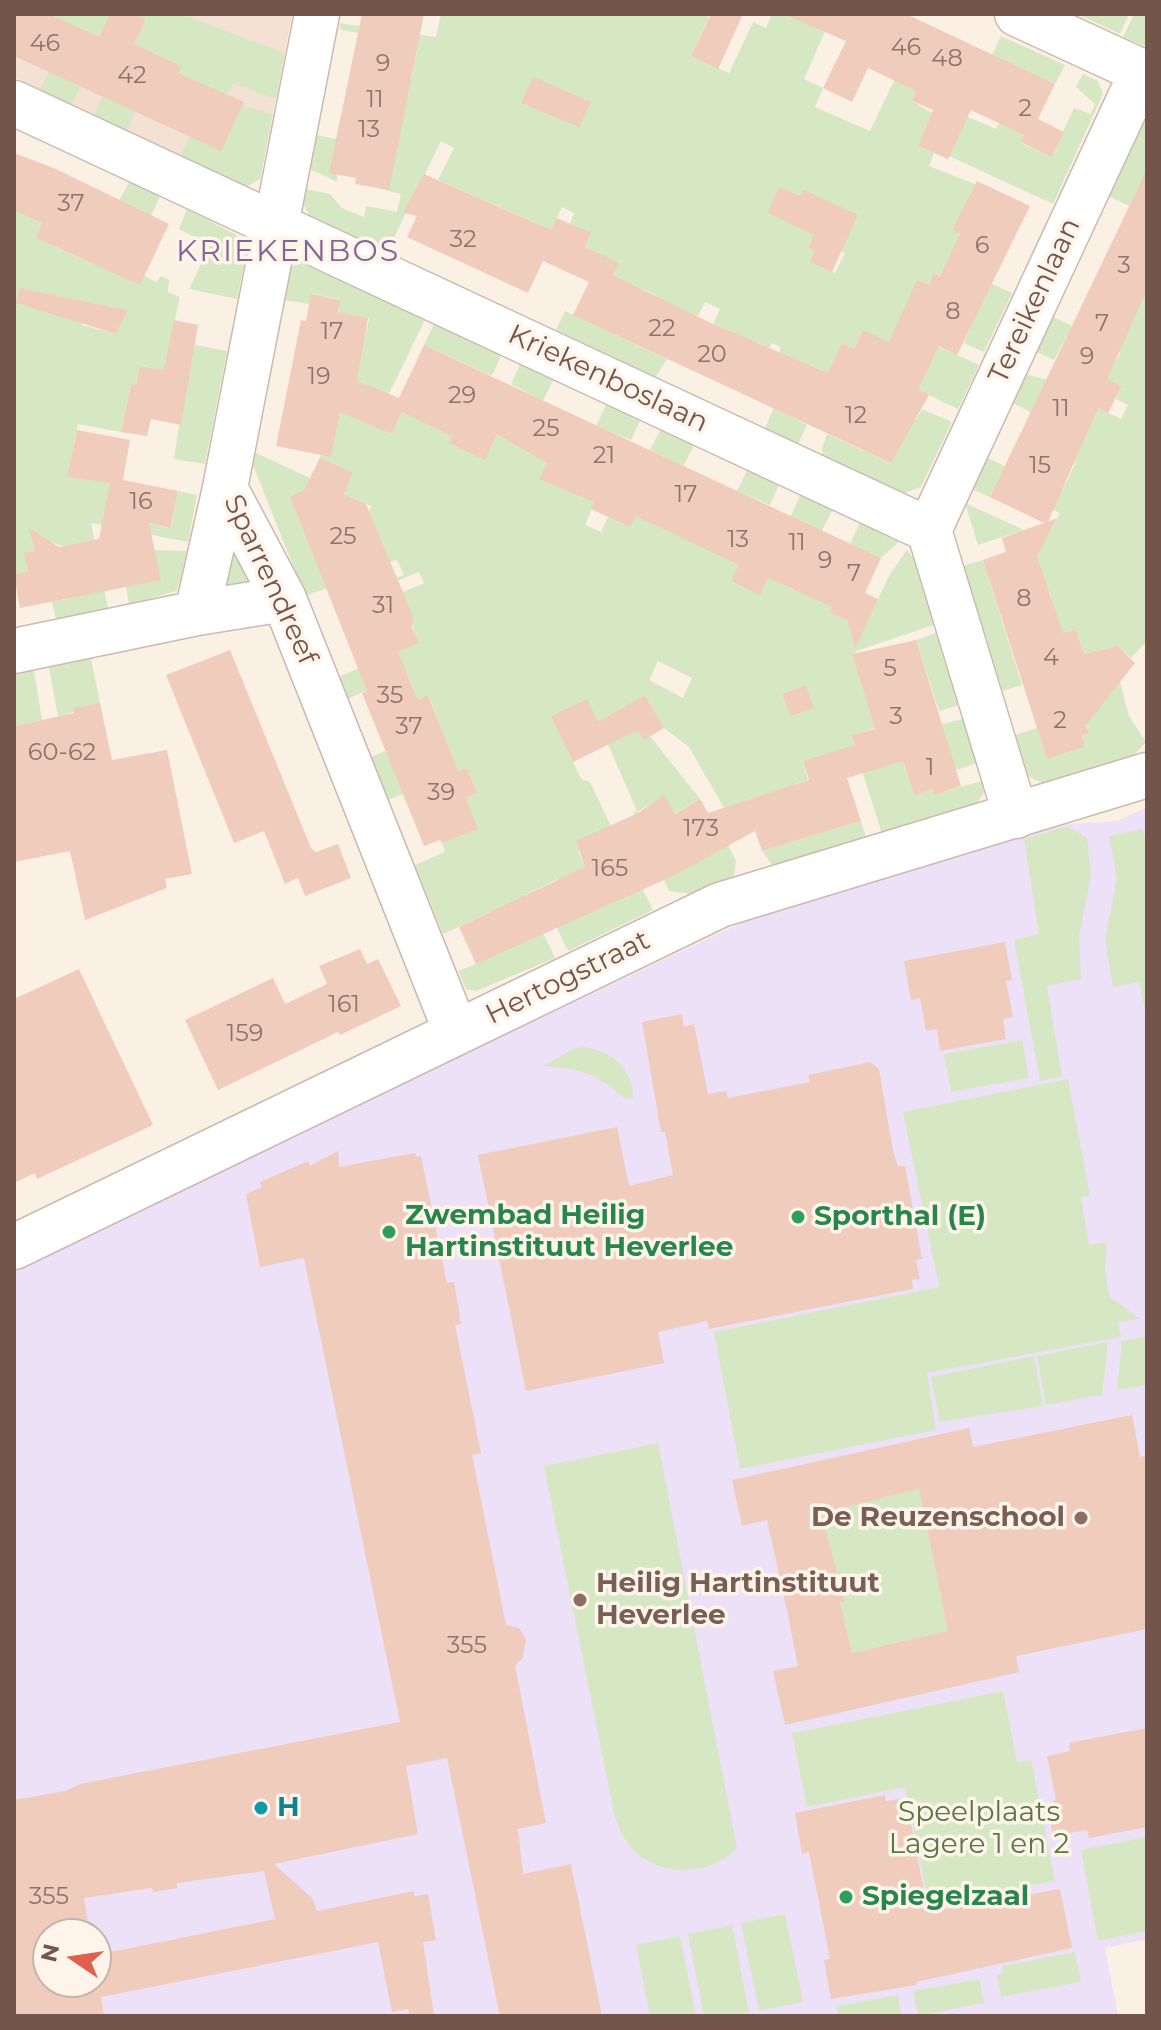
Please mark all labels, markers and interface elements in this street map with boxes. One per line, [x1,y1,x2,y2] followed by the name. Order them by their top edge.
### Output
[30,30,60,58] house number: 46
[891,34,921,62] house number: 46
[931,45,963,73] house number: 48
[376,50,390,78] house number: 9
[117,62,147,90] house number: 42
[366,86,384,114] house number: 11
[1018,95,1032,123] house number: 2
[358,116,380,144] house number: 13
[57,190,85,218] house number: 37
[982,213,1088,389] street label: Tereikenlaan
[449,226,477,254] house number: 32
[975,232,989,260] house number: 6
[176,234,400,270] district label: KRIEKENBOS
[1117,252,1131,280] house number: 3
[945,298,961,326] house number: 8
[1095,310,1109,338] house number: 7
[648,315,676,343] house number: 22
[321,318,343,346] house number: 17
[503,318,713,440] street label: Kriekenboslaan
[697,341,727,369] house number: 20
[1080,343,1094,371] house number: 9
[307,363,331,391] house number: 19
[448,382,476,410] house number: 29
[1052,395,1070,423] house number: 11
[845,402,867,430] house number: 12
[532,415,560,443] house number: 25
[593,442,615,470] house number: 21
[1029,452,1051,480] house number: 15
[675,481,697,509] house number: 17
[129,488,153,516] house number: 16
[216,490,324,670] street label: Sparrendreef
[329,523,357,551] house number: 25
[727,526,749,554] house number: 13
[788,529,806,557] house number: 11
[818,547,832,575] house number: 9
[847,560,861,588] house number: 7
[1016,585,1032,613] house number: 8
[372,592,394,620] house number: 31
[1043,644,1059,672] house number: 4
[883,655,897,683] house number: 5
[377,682,403,710] house number: 35
[889,703,903,731] house number: 3
[1053,707,1067,735] house number: 2
[395,713,423,741] house number: 37
[28,739,96,767] house number: 60-62
[926,754,934,782] house number: 1
[427,779,455,807] house number: 39
[683,815,719,843] house number: 173
[592,855,628,883] house number: 165
[480,924,656,1032] street label: Hertogstraat
[328,991,360,1019] house number: 161
[227,1020,263,1048] house number: 159
[405,1199,733,1265] place label: Zwembad Heilig Hartinstituut Heverlee
[814,1200,986,1234] place label: Sporthal (E)
[789,1208,807,1226] marker: Sporthal (E)
[380,1223,398,1241] marker: Zwembad Heilig Hartinstituut Heverlee
[811,1501,1065,1535] place label: De Reuzenschool
[1072,1509,1090,1527] marker: De Reuzenschool
[596,1567,880,1633] place label: Heilig Hartinstituut Heverlee
[571,1591,589,1609] marker: Heilig Hartinstituut Heverlee
[447,1632,487,1660] house number: 355
[277,1791,300,1825] place label: H
[889,1796,1069,1862] park label: Speelplaats Lagere 1 en 2
[252,1799,270,1817] marker: H
[862,1880,1029,1914] place label: Spiegelzaal
[29,1883,69,1911] house number: 355
[837,1888,855,1906] marker: Spiegelzaal
[32,1918,112,1998] north arrow
[35,1941,65,1965] text: N

